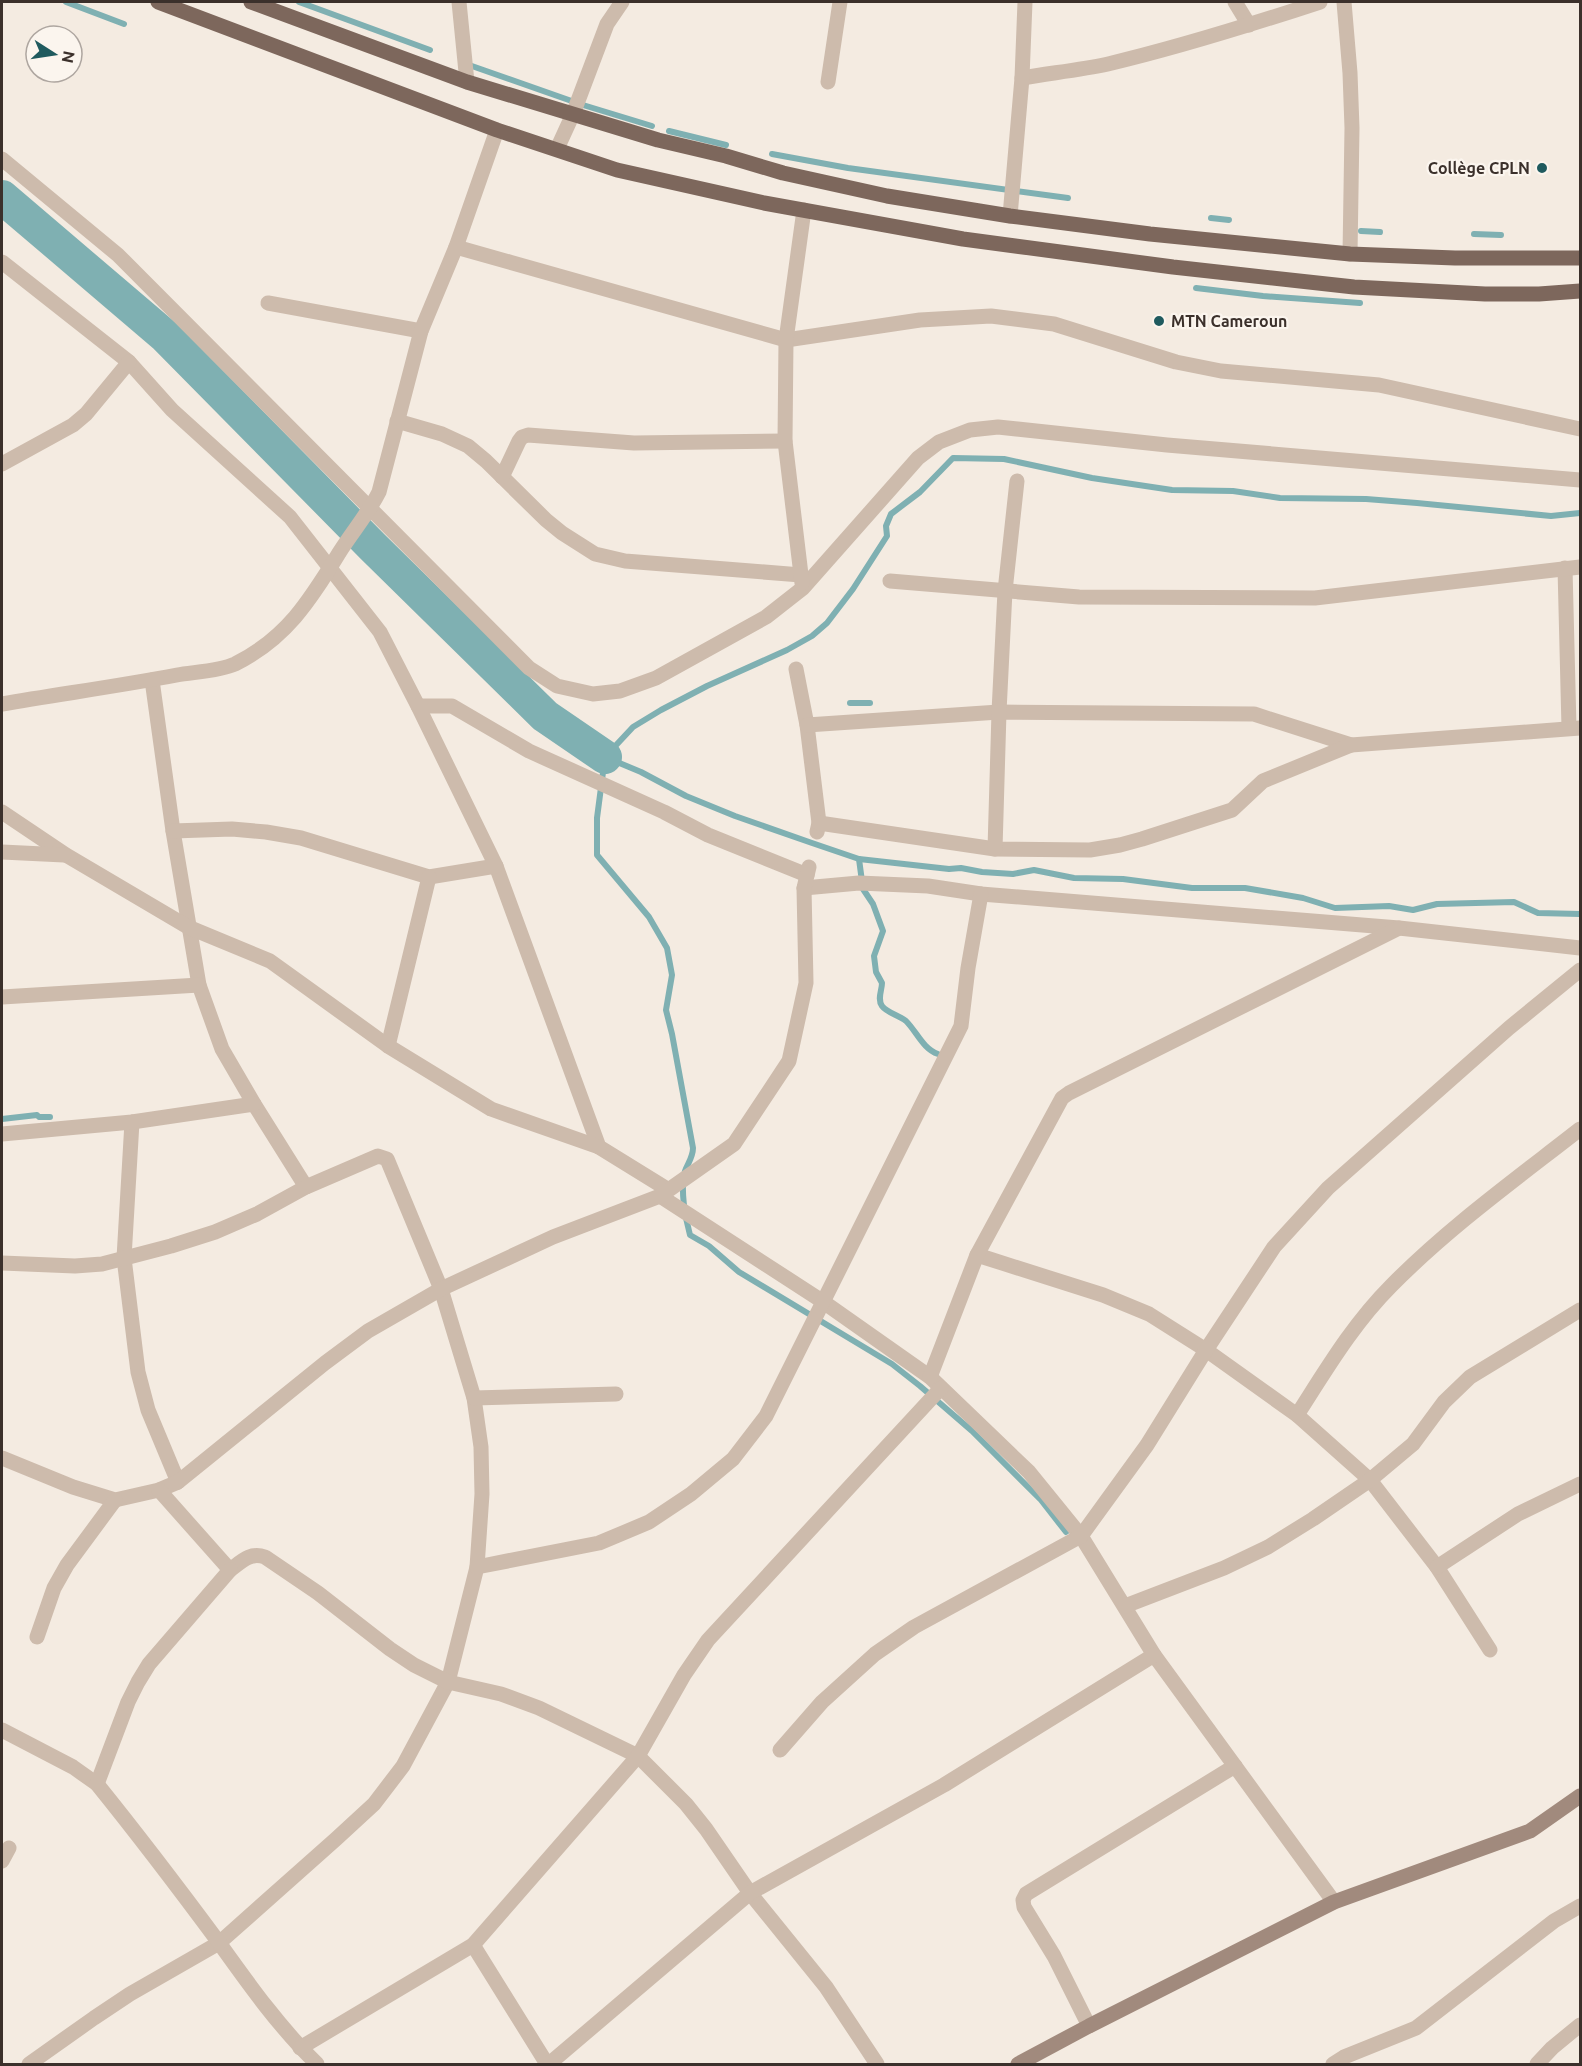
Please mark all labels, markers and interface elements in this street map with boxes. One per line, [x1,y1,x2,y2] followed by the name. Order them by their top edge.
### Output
[24,24,84,84] north arrow
[59,49,79,65] text: N
[1428,159,1530,177] place label: Collège CPLN
[1535,161,1549,175] marker: Collège CPLN
[1171,312,1287,330] place label: MTN Cameroun
[1152,314,1166,328] marker: MTN Cameroun

